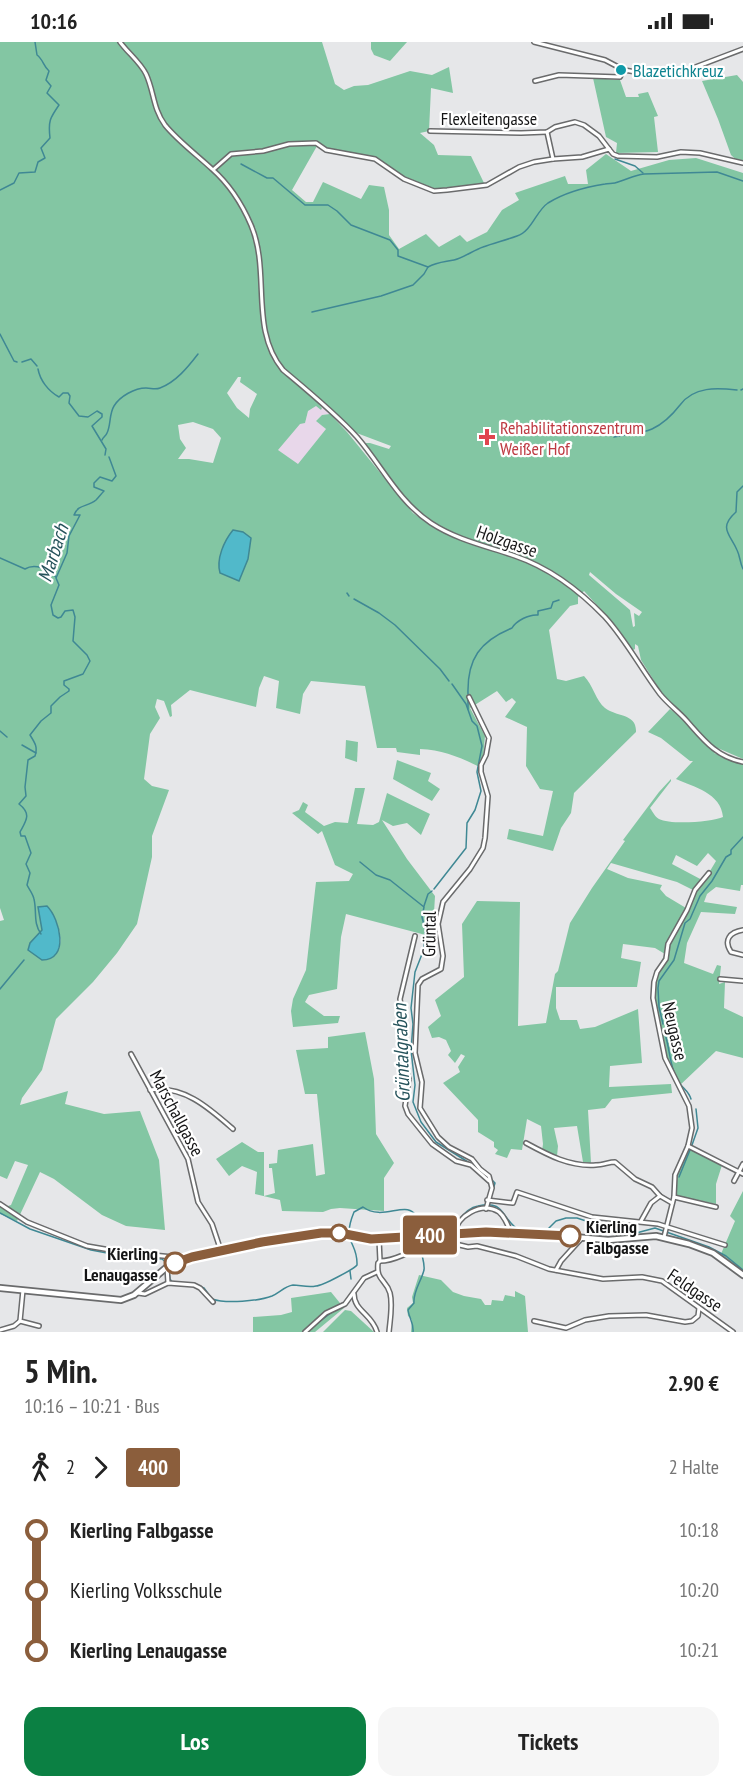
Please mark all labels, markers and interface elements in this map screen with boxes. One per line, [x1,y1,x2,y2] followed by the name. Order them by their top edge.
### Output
[30,7,78,35] text: 10:16
[633,59,723,82] place label: Blazetichkreuz
[614,63,628,77] marker: Blazetichkreuz
[441,107,537,130] street label: Flexleitengasse
[500,416,644,460] place label: Rehabilitationszentrum Weißer Hof
[478,428,496,446] marker: Rehabilitationszentrum Weißer Hof
[32,520,75,585] water label: Marbach
[474,520,540,562] street label: Holzgasse
[417,910,441,957] street label: Grüntal
[657,999,693,1063] street label: Neugasse
[386,1002,416,1103] water label: Grüntalgraben
[145,1066,209,1160] street label: Marschallgasse
[586,1215,649,1259] place label: Kierling Falbgasse
[396,1216,464,1254] line badge: 400
[415,1222,445,1249] text: 400
[330,1224,348,1242] unlabelled marker
[559,1225,581,1247] marker: Kierling Falbgasse
[84,1242,158,1286] place label: Kierling Lenaugasse
[164,1252,186,1274] marker: Kierling Lenaugasse
[663,1263,727,1317] street label: Feldgasse
[24,1349,98,1392] text: 5 Min.
[668,1369,719,1397] text: 2.90 €
[24,1393,159,1419] text: 10:16 – 10:21 · Bus
[24,1451,57,1484] icon: walk
[84,1451,117,1484] icon: forward
[66,1454,75,1480] text: 2
[138,1454,168,1481] text: 400
[669,1454,719,1480] text: 2 Halte
[70,1516,214,1544] text: Kierling Falbgasse
[679,1517,719,1543] text: 10:18
[70,1576,222,1604] text: Kierling Volksschule
[679,1577,719,1603] text: 10:20
[70,1636,227,1664] text: Kierling Lenaugasse
[679,1637,719,1663] text: 10:21
[24,1707,366,1776] button: Los
[378,1707,719,1776] button: Tickets

